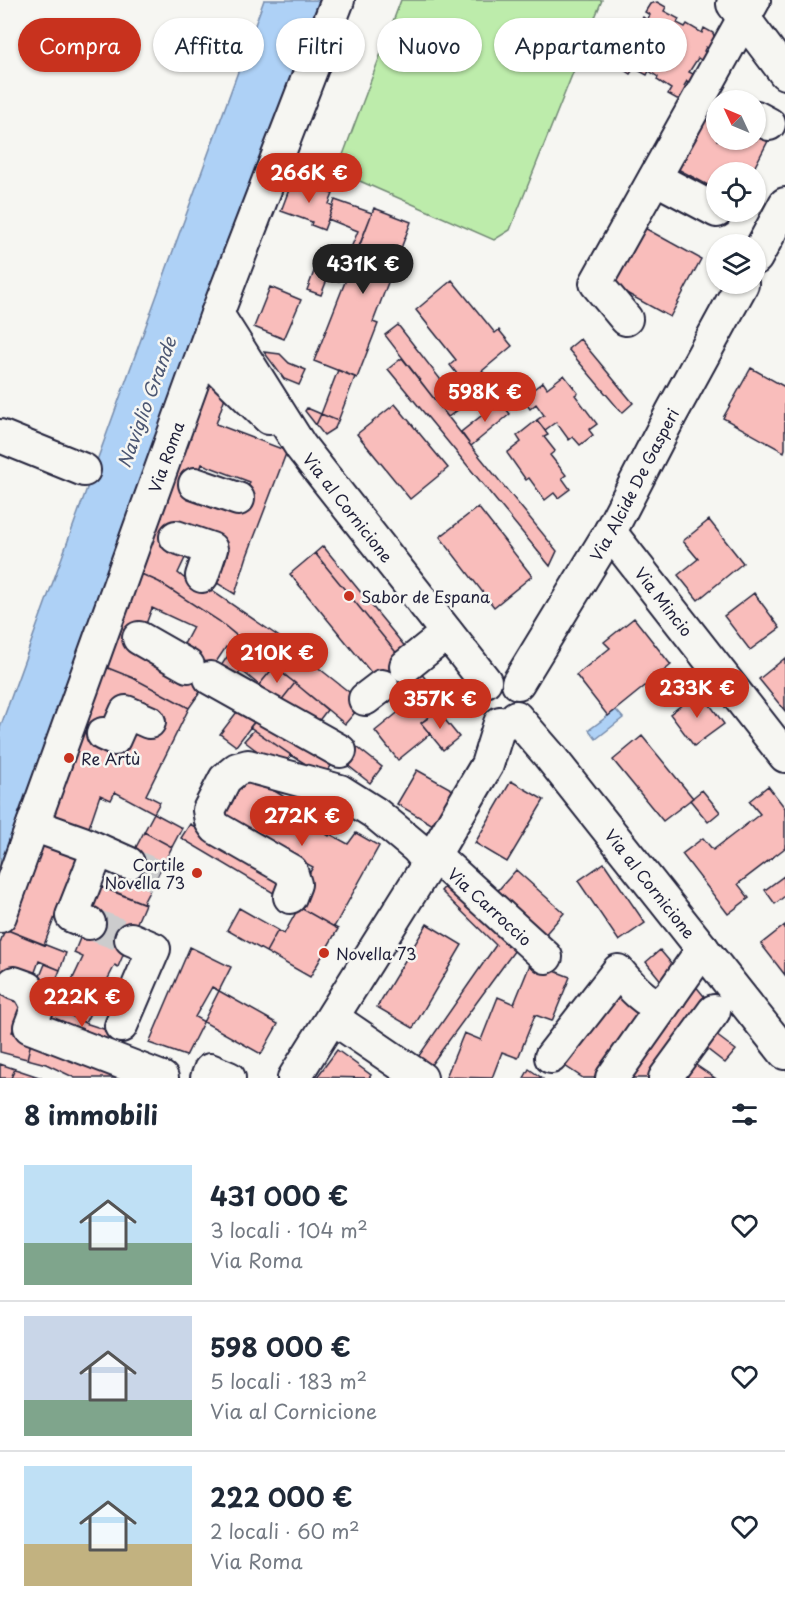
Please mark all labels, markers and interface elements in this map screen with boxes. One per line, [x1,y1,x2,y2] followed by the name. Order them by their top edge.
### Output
[18,18,141,72] chip: Compra
[153,18,264,72] chip: Affitta
[276,18,365,72] chip: Filtri
[377,18,482,72] chip: Nuovo
[494,18,687,72] chip: Appartamento
[706,90,766,150] north arrow
[706,90,766,294] map controls
[260,153,358,204] pin: 266K €
[270,157,348,187] text: 266K €
[706,162,766,222] button: locate
[706,234,766,294] button: layers
[314,244,412,295] pin: 431K €
[326,248,400,278] text: 431K €
[110,332,183,471] water label: Naviglio Grande
[436,372,534,423] pin: 598K €
[448,376,522,406] text: 598K €
[583,404,684,565] street label: Via Alcide De Gasperi
[142,418,189,496] street label: Via Roma
[298,447,399,567] street label: Via al Cornicione
[630,562,699,641] street label: Via Mincio
[361,584,490,608] place label: Sabor de Espana
[342,589,356,603] marker: Sabor de Espana
[228,633,326,684] pin: 210K €
[240,637,314,667] text: 210K €
[648,668,746,719] pin: 233K €
[659,672,735,702] text: 233K €
[391,679,489,730] pin: 357K €
[403,683,477,713] text: 357K €
[81,746,140,770] place label: Re Artù
[62,751,76,765] marker: Re Artù
[253,796,351,847] pin: 272K €
[264,800,340,830] text: 272K €
[600,823,702,943] street label: Via al Cornicione
[105,852,185,894] place label: Cortile Novella 73
[443,862,538,951] street label: Via Carroccio
[190,866,204,880] marker: Cortile Novella 73
[336,941,417,965] place label: Novella 73
[317,946,331,960] marker: Novella 73
[33,977,131,1028] pin: 222K €
[43,981,121,1011] text: 222K €
[24,1095,158,1134] text: 8 immobili
[728,1098,761,1131] icon: filters
[210,1176,348,1215] text: 431 000 €
[72,1189,144,1261] icon: home
[728,1209,761,1242] icon: heart
[210,1215,368,1245] text: 3 locali · 104 m²
[210,1245,302,1275] text: Via Roma
[210,1327,351,1366] text: 598 000 €
[72,1340,144,1412] icon: home
[728,1360,761,1393] icon: heart
[210,1366,367,1396] text: 5 locali · 183 m²
[210,1396,377,1426] text: Via al Cornicione
[210,1477,353,1516] text: 222 000 €
[72,1490,144,1562] icon: home
[728,1510,761,1543] icon: heart
[210,1516,360,1546] text: 2 locali · 60 m²
[210,1546,302,1576] text: Via Roma

